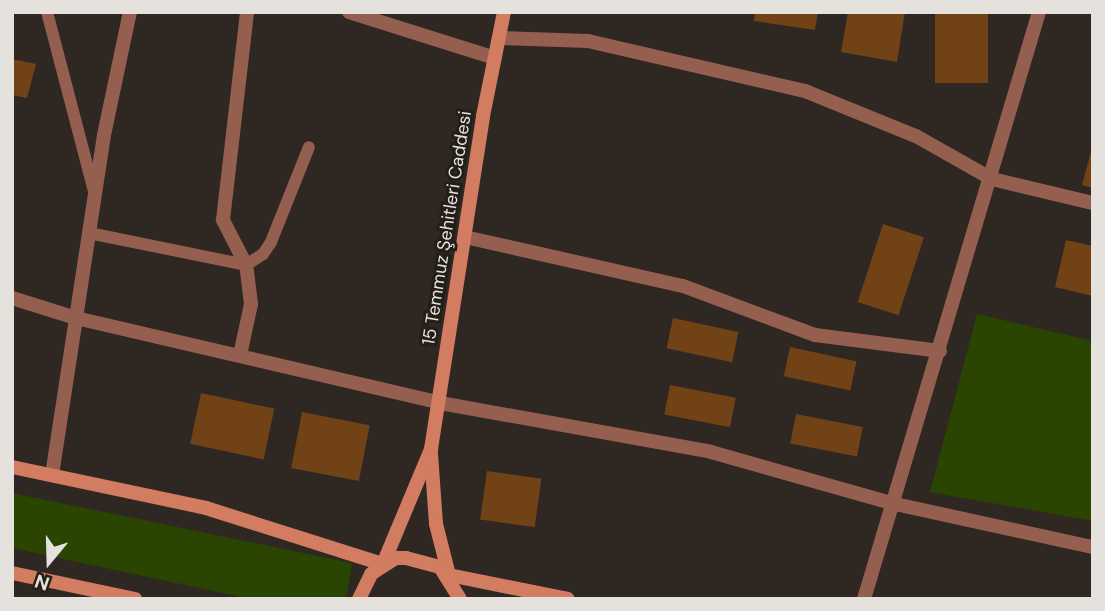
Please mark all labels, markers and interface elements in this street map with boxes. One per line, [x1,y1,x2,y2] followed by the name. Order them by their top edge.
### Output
[418,109,476,347] street label: 15 Temmuz Şehitleri Caddesi
[14,527,84,597] north arrow
[31,568,53,596] text: N

